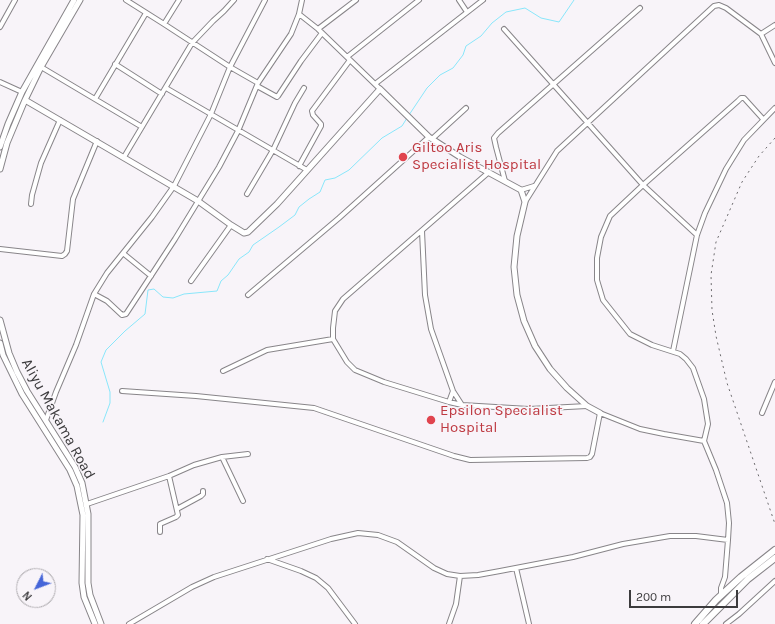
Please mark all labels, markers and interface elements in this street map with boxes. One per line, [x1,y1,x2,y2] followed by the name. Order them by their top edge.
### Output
[412,139,541,174] place label: Giltoo Aris Specialist Hospital
[397,151,409,163] marker: Giltoo Aris Specialist Hospital
[17,356,99,482] street label: Aliyu Makama Road
[440,402,563,437] place label: Epsilon Specialist Hospital
[425,414,437,426] marker: Epsilon Specialist Hospital
[16,568,56,608] north arrow
[631,582,740,608] scale bar
[20,588,35,603] text: N
[636,590,671,604] text: 200 m

